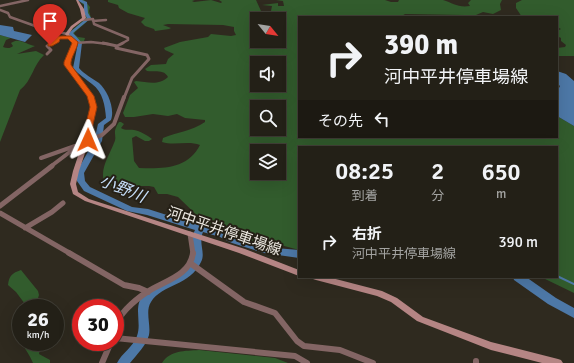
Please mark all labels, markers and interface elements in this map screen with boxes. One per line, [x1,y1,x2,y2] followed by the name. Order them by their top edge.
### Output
[33,4,67,45] pin
[39,10,61,32] icon: arrive
[250,12,286,48] north arrow
[250,12,286,180] map controls
[384,28,458,62] text: 390 m
[318,32,370,84] icon: right
[250,56,286,92] button: sound
[384,66,528,88] text: 河中平井停車場線
[250,100,286,136] button: search
[371,108,393,130] icon: left
[318,112,363,130] text: その先
[67,119,109,161] position arrow
[250,144,286,180] button: layers
[335,156,394,186] text: 08:25
[431,156,444,186] text: 2
[482,157,521,187] text: 650
[97,171,150,208] water label: 小野川
[496,186,506,202] text: m
[352,188,378,204] text: 到着
[431,188,444,204] text: 分
[164,203,284,259] street label: 河中平井停車場線
[352,225,382,243] text: 右折
[318,231,340,253] icon: right
[498,233,538,251] text: 390 m
[352,246,456,262] text: 河中平井停車場線
[72,299,124,351] speed limit sign: 30
[27,307,49,332] text: 26
[27,329,49,341] text: km/h

